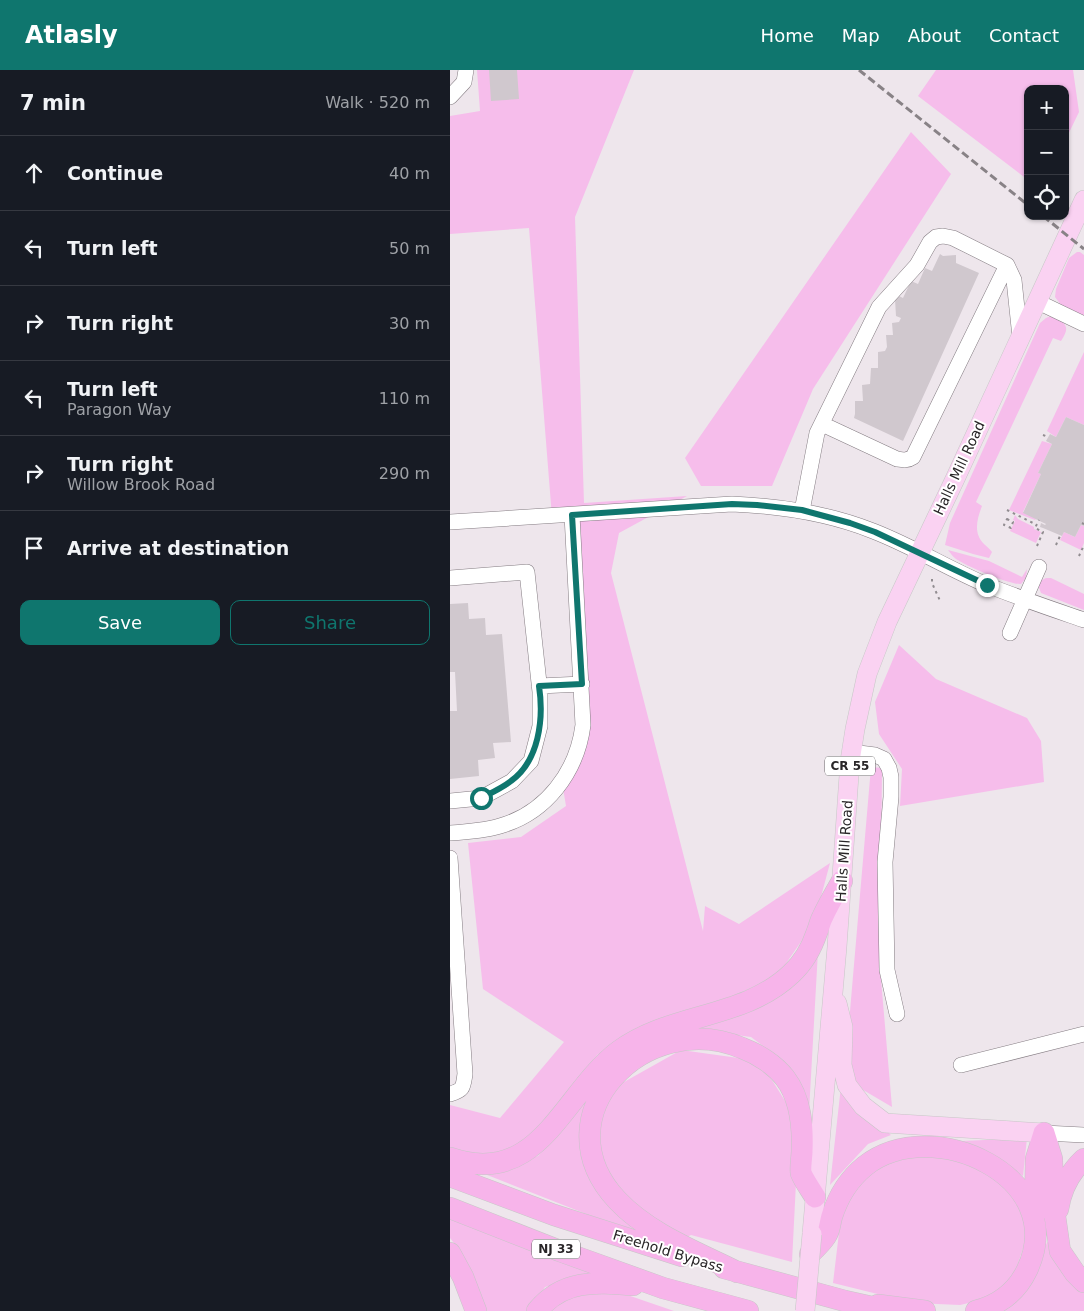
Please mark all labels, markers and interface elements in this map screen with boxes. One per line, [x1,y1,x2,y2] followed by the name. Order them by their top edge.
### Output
[25,21,118,49] text: Atlasly
[761,25,814,46] text: Home
[842,25,880,46] text: Map
[908,25,961,46] text: About
[989,25,1059,46] text: Contact
[1024,85,1069,220] map controls
[1024,85,1069,130] button: +
[20,91,86,115] text: 7 min
[325,93,430,112] text: Walk · 520 m
[1024,130,1069,175] button: −
[20,159,48,187] icon: ahead
[67,162,163,184] text: Continue
[389,164,430,183] text: 40 m
[1024,175,1069,220] button: locate
[20,234,48,262] icon: left
[67,237,158,259] text: Turn left
[389,239,430,258] text: 50 m
[20,309,48,337] icon: right
[67,312,173,334] text: Turn right
[389,314,430,333] text: 30 m
[67,378,158,400] text: Turn left
[20,384,48,412] icon: left
[379,389,430,408] text: 110 m
[67,400,171,419] text: Paragon Way
[930,418,988,518] street label: Halls Mill Road
[67,453,173,475] text: Turn right
[20,459,48,487] icon: right
[379,464,430,483] text: 290 m
[67,475,215,494] text: Willow Brook Road
[20,534,48,562] icon: arrive
[67,537,289,559] text: Arrive at destination
[976,574,999,597] route end
[20,600,220,645] button: Save
[230,600,430,645] button: Share
[825,756,875,776] road number: CR 55
[470,787,493,810] route start
[832,800,856,902] street label: Halls Mill Road
[611,1227,725,1275] street label: Freehold Bypass
[532,1240,580,1258] road number: NJ 33

